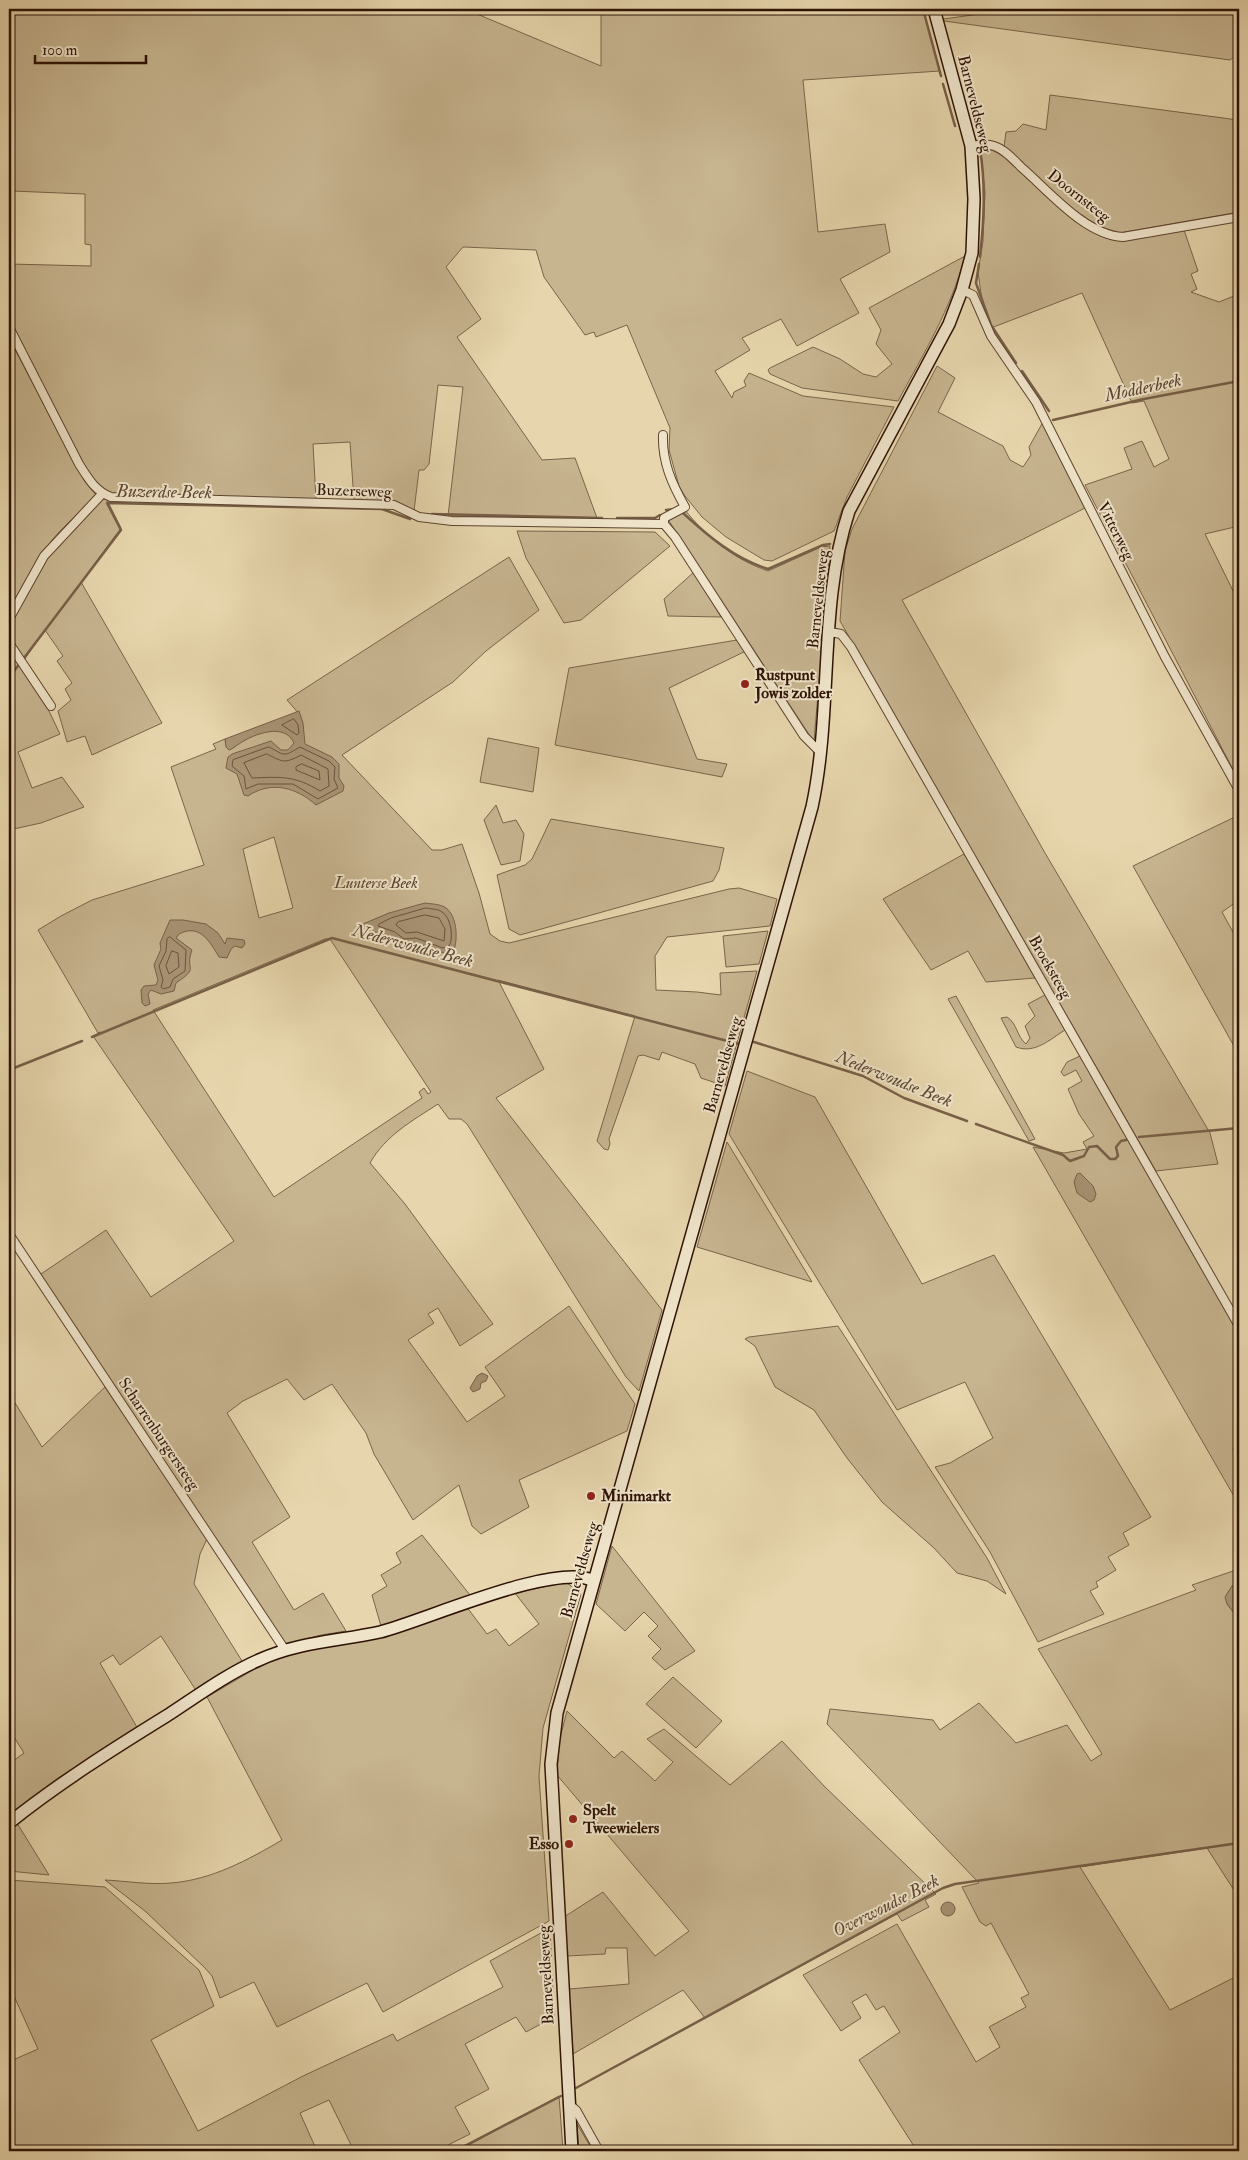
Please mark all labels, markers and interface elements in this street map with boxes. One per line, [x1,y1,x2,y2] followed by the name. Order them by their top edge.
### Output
[35,32,146,64] scale bar
[42,41,78,60] text: 100 m
[953,53,997,156] street label: Barneveldseweg
[1043,165,1115,228] street label: Doornsteeg
[1101,369,1184,408] water label: Modderbeek
[115,480,212,504] water label: Buzerdse Beek
[316,480,393,502] street label: Buzerseweg
[1093,498,1140,564] street label: Vitterweg
[803,547,833,650] street label: Barneveldseweg
[754,665,833,704] place label: Rustpunt Jowis zolder
[739,678,751,690] marker: Rustpunt Jowis zolder
[333,873,418,893] park label: Lunterse Beek
[349,919,476,973] water label: Nederwoudse Beek
[1024,932,1077,1003] street label: Broeksteeg
[700,1013,747,1116] street label: Barneveldseweg
[831,1045,956,1113] water label: Nederwoudse Beek
[114,1374,205,1495] street label: Scharrenburgersteeg
[600,1486,672,1506] place label: Minimarkt
[585,1490,597,1502] marker: Minimarkt
[557,1518,604,1621] street label: Barneveldseweg
[582,1800,660,1838] place label: Spelt Tweewielers
[567,1813,579,1825] marker: Spelt Tweewielers
[529,1834,559,1854] place label: Esso
[563,1838,575,1850] marker: Esso
[829,1869,943,1943] water label: Overwoudse Beek
[533,1924,559,2025] street label: Barneveldseweg

